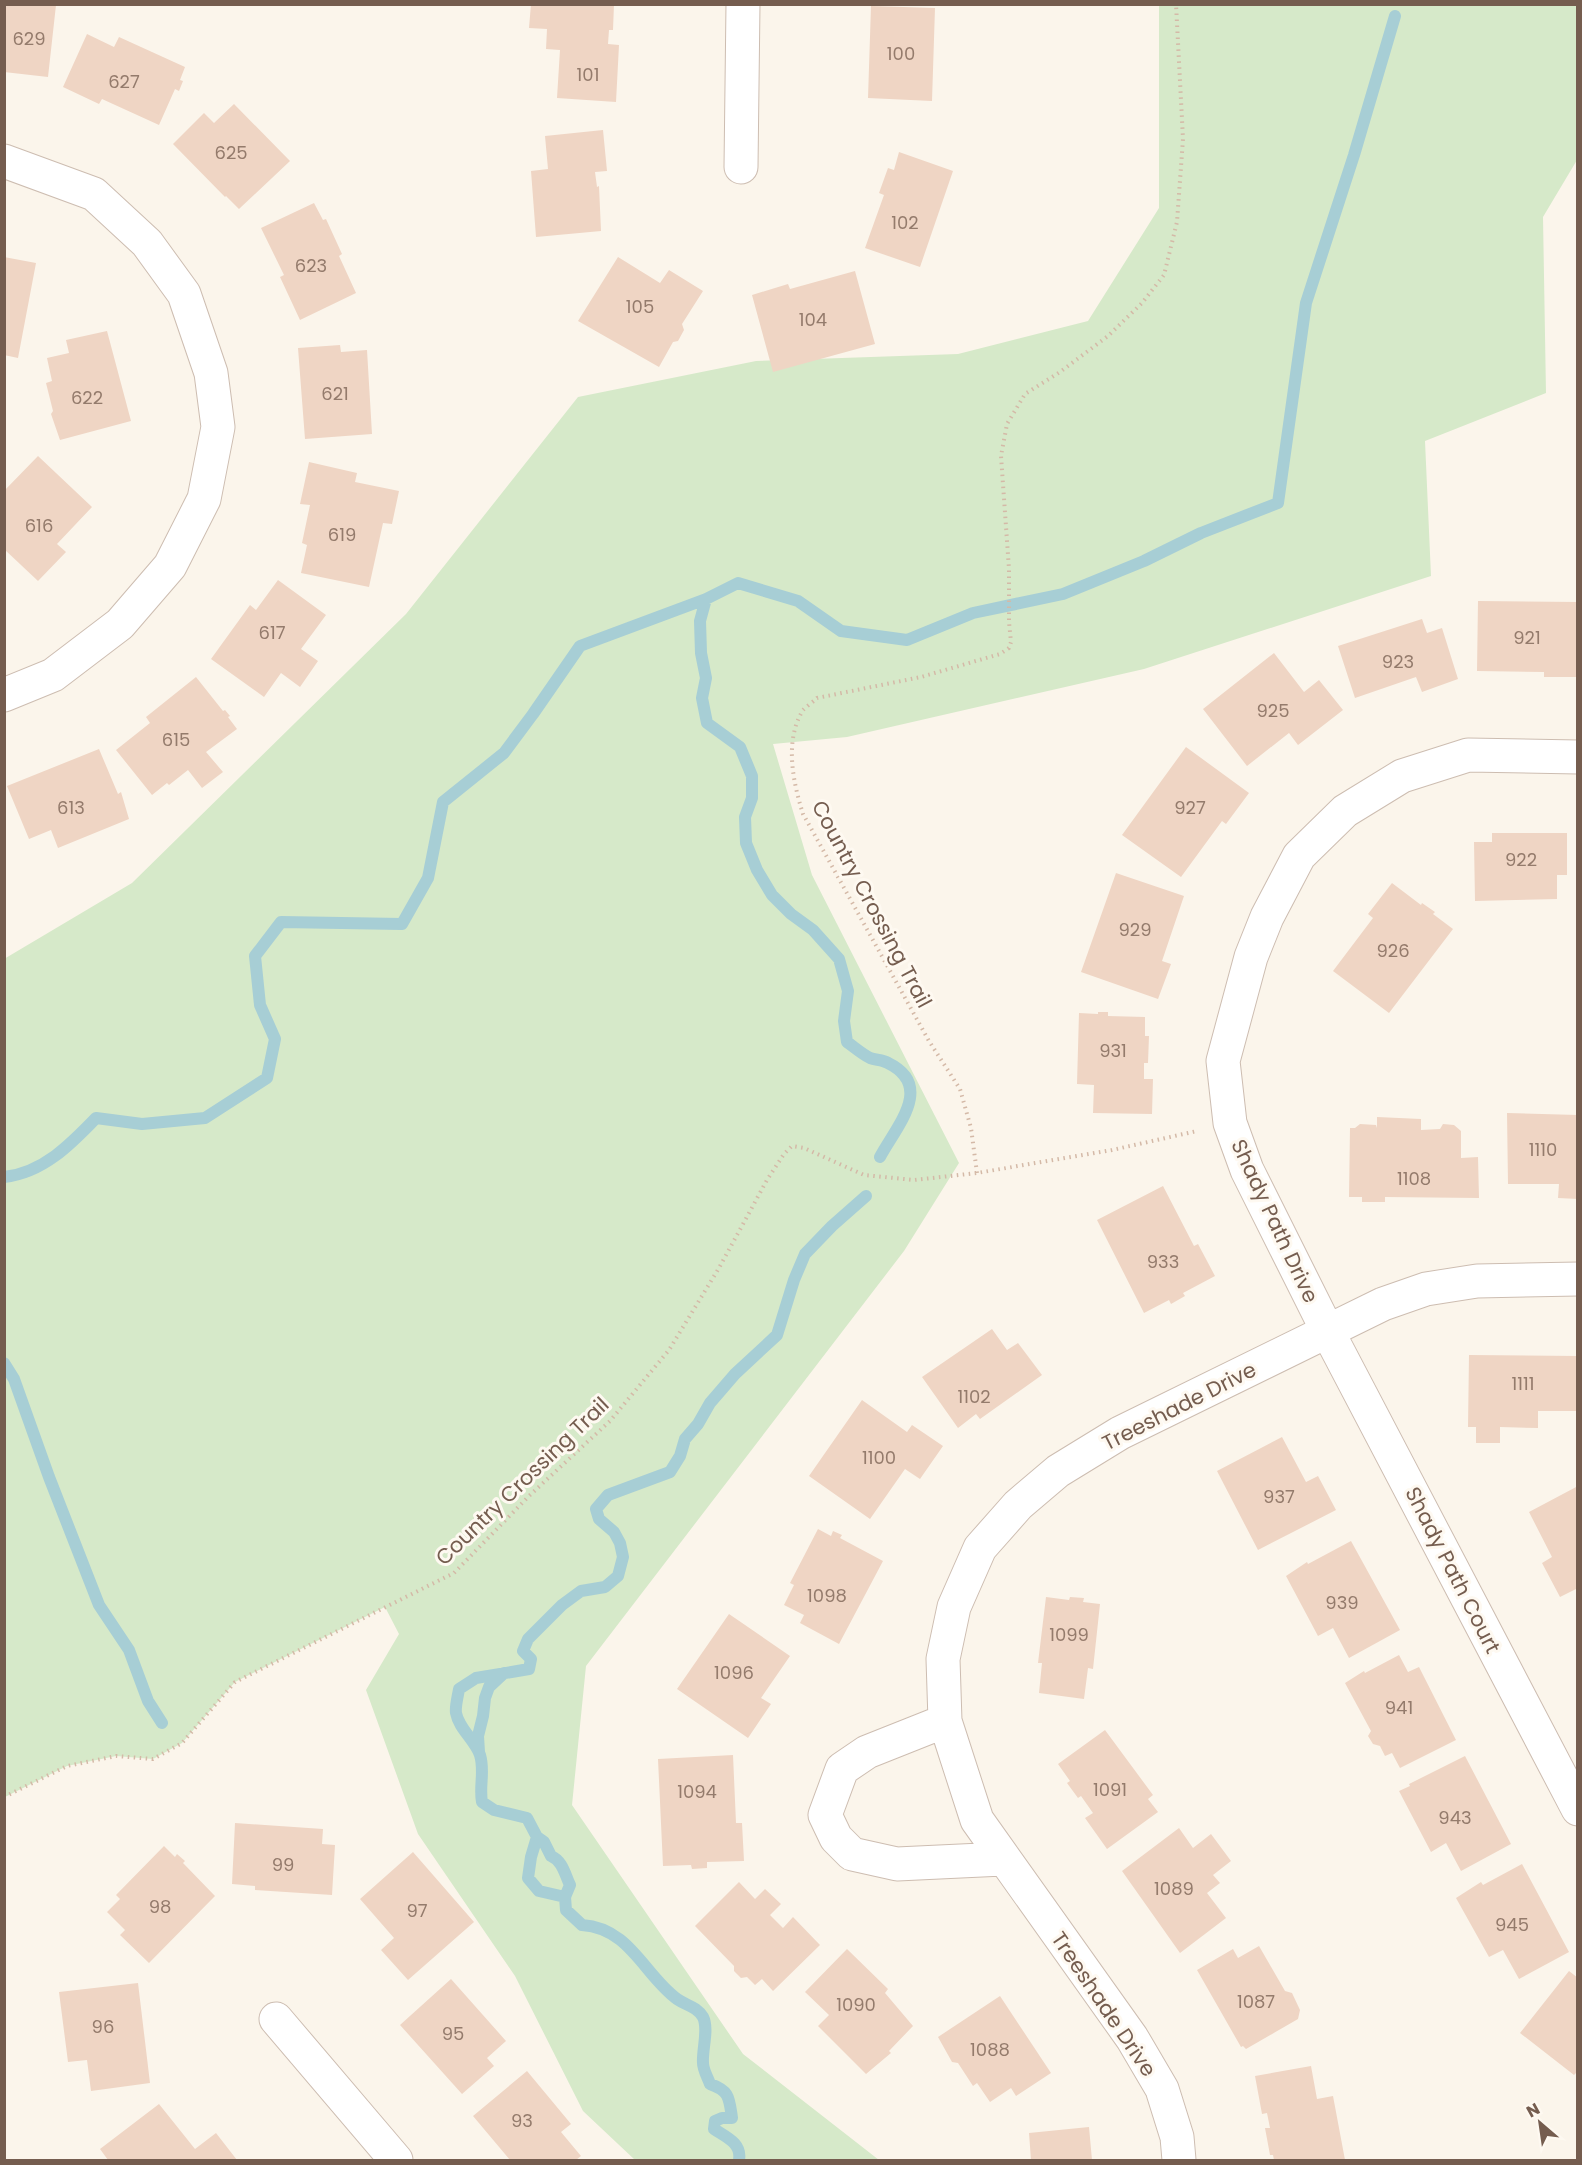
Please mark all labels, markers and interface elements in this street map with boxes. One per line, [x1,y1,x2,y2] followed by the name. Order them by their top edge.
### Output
[12,26,46,51] house number: 629
[887,41,915,66] house number: 100
[577,62,599,87] house number: 101
[108,69,140,94] house number: 627
[214,140,248,165] house number: 625
[891,210,919,235] house number: 102
[295,253,327,278] house number: 623
[626,294,654,319] house number: 105
[799,307,827,332] house number: 104
[321,381,349,406] house number: 621
[71,385,103,410] house number: 622
[25,513,53,538] house number: 616
[328,522,356,547] house number: 619
[258,620,286,645] house number: 617
[1513,625,1541,650] house number: 921
[1382,649,1414,674] house number: 923
[1257,698,1290,723] house number: 925
[162,727,190,752] house number: 615
[57,795,85,820] house number: 613
[805,795,939,1013] street label: Country Crossing Trail
[1174,795,1206,820] house number: 927
[1505,847,1537,872] house number: 922
[1118,917,1152,942] house number: 929
[1376,938,1410,963] house number: 926
[1099,1038,1127,1063] house number: 931
[1224,1135,1326,1307] street label: Shady Path Drive
[1529,1137,1557,1162] house number: 1110
[1397,1166,1431,1191] house number: 1108
[1147,1249,1179,1274] house number: 933
[1097,1355,1261,1457] street label: Treeshade Drive
[1511,1371,1535,1396] house number: 1111
[957,1384,991,1409] house number: 1102
[429,1390,615,1572] street label: Country Crossing Trail
[862,1445,896,1470] house number: 1100
[1398,1482,1508,1658] street label: Shady Path Court
[1263,1484,1295,1509] house number: 937
[807,1583,847,1608] house number: 1098
[1325,1590,1359,1615] house number: 939
[1049,1622,1089,1647] house number: 1099
[714,1660,754,1685] house number: 1096
[1385,1695,1413,1720] house number: 941
[1093,1777,1127,1802] house number: 1091
[677,1779,717,1804] house number: 1094
[1438,1805,1472,1830] house number: 943
[272,1852,294,1877] house number: 99
[1154,1876,1194,1901] house number: 1089
[149,1894,171,1919] house number: 98
[406,1898,428,1923] house number: 97
[1495,1912,1529,1937] house number: 945
[1045,1926,1163,2082] street label: Treeshade Drive
[1237,1989,1275,2014] house number: 1087
[836,1992,876,2017] house number: 1090
[92,2014,114,2039] house number: 96
[442,2021,464,2046] house number: 95
[970,2037,1010,2062] house number: 1088
[1510,2093,1570,2153] north arrow
[1522,2097,1544,2123] text: N
[511,2108,533,2133] house number: 93

